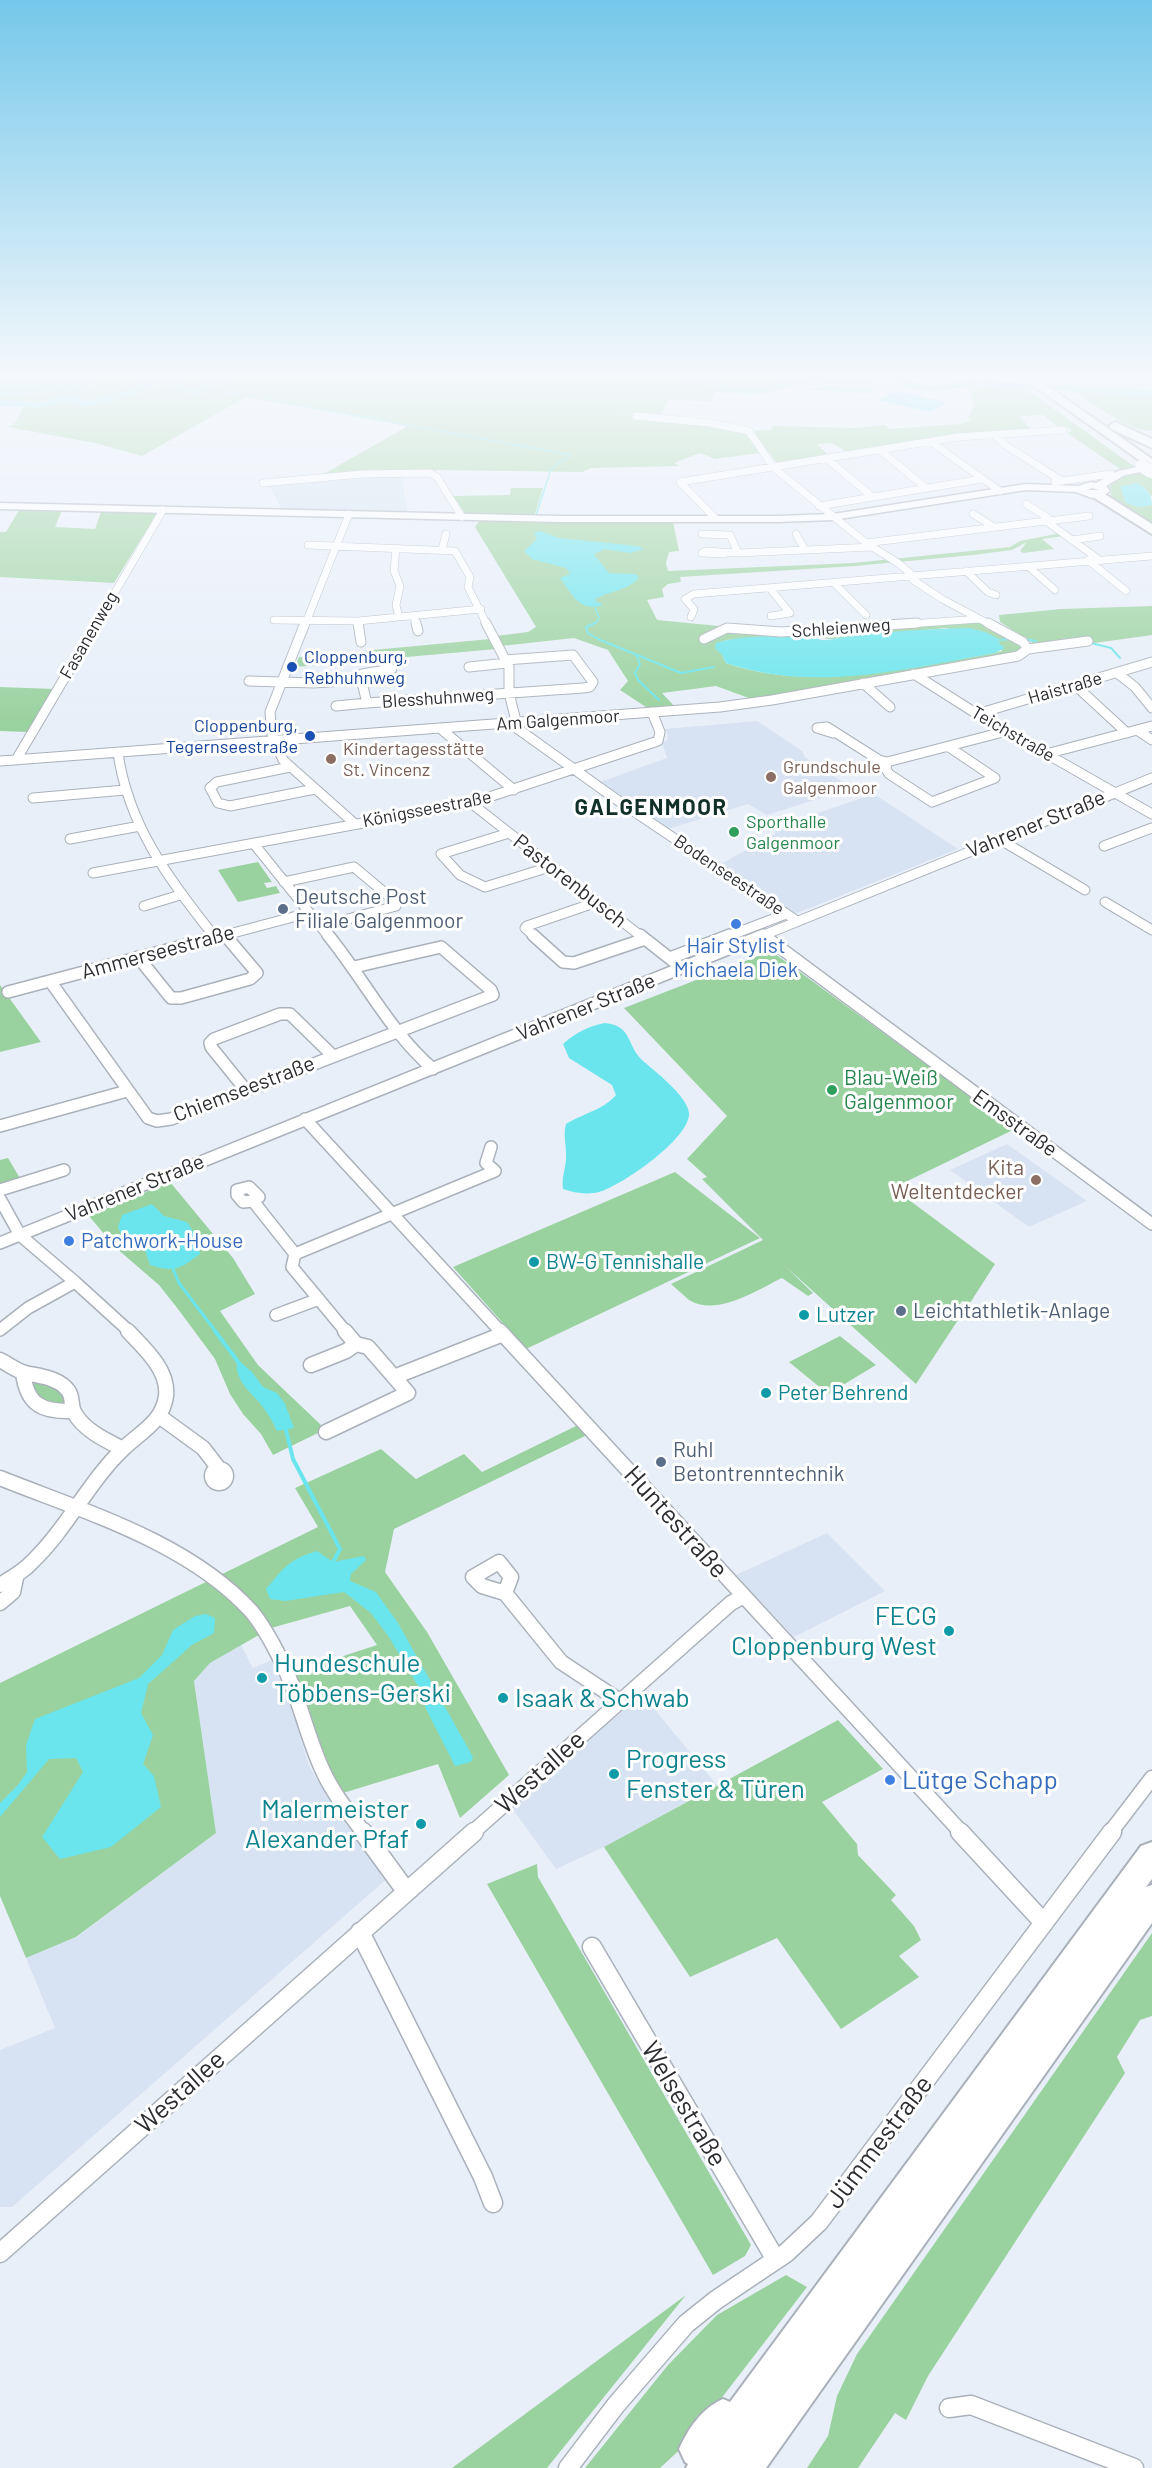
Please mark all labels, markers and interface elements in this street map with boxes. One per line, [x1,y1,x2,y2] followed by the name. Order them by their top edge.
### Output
[55,587,123,683] street label: Fasanenweg
[791,614,891,642] street label: Schleienweg
[304,646,408,688] place label: Cloppenburg, Rebhuhnweg
[285,660,299,674] marker: Cloppenburg, Rebhuhnweg
[1025,667,1105,709] street label: Haistraße
[381,683,495,713] street label: Blesshuhnweg
[967,701,1059,767] street label: Teichstraße
[496,705,620,735] street label: Am Galgenmoor
[166,715,298,758] place label: Cloppenburg, Tegernseestraße
[303,729,317,743] marker: Cloppenburg, Tegernseestraße
[343,738,484,780] place label: Kindertagesstätte St. Vincenz
[324,752,338,766] marker: Kindertagesstätte St. Vincenz
[783,756,881,798] place label: Grundschule Galgenmoor
[764,770,778,784] marker: Grundschule Galgenmoor
[963,785,1109,863] street label: Vahrener Straße
[361,786,493,832] street label: Königsseestraße
[575,795,727,821] district label: GALGENMOOR
[746,811,840,854] place label: Sporthalle Galgenmoor
[727,825,741,839] marker: Sporthalle Galgenmoor
[508,829,632,933] street label: Pastorenbusch
[670,830,788,920] street label: Bodenseestraße
[295,884,463,934] place label: Deutsche Post Filiale Galgenmoor
[276,902,290,916] marker: Deutsche Post Filiale Galgenmoor
[729,917,743,931] marker: Hair Stylist Michaela Diek
[79,919,237,985] street label: Ammerseestraße
[674,933,798,983] place label: Hair Stylist Michaela Diek
[513,968,659,1046] street label: Vahrener Straße
[170,1050,318,1128] street label: Chiemseestraße
[844,1065,954,1115] place label: Blau-Weiß Galgenmoor
[825,1083,839,1097] marker: Blau-Weiß Galgenmoor
[968,1084,1062,1162] street label: Emsstraße
[62,1149,208,1227] street label: Vahrener Straße
[891,1155,1024,1205] place label: Kita Weltentdecker
[1029,1173,1043,1187] marker: Kita Weltentdecker
[81,1228,243,1254] place label: Patchwork-House
[62,1234,76,1248] marker: Patchwork-House
[546,1249,704,1275] place label: BW-G Tennishalle
[527,1255,541,1269] marker: BW-G Tennishalle
[913,1298,1110,1324] place label: Leichtathletik-Anlage
[816,1302,875,1328] place label: Lutzer
[894,1304,908,1318] marker: Leichtathletik-Anlage
[797,1308,811,1322] marker: Lutzer
[778,1380,909,1406] place label: Peter Behrend
[759,1386,773,1400] marker: Peter Behrend
[673,1437,844,1487] place label: Ruhl Betontrenntechnik
[654,1455,668,1469] marker: Ruhl Betontrenntechnik
[617,1459,735,1585] street label: Huntestraße
[731,1600,937,1661] place label: FECG Cloppenburg West
[942,1624,956,1638] marker: FECG Cloppenburg West
[274,1647,451,1708] place label: Hundeschule Többens-Gerski
[255,1671,269,1685] marker: Hundeschule Többens-Gerski
[515,1682,690,1714] place label: Isaak & Schwab
[496,1691,510,1705] marker: Isaak & Schwab
[489,1724,591,1820] street label: Westallee
[626,1743,805,1804] place label: Progress Fenster & Türen
[902,1764,1058,1796] place label: Lütge Schapp
[607,1767,621,1781] marker: Progress Fenster & Türen
[883,1773,897,1787] marker: Lütge Schapp
[245,1793,409,1854] place label: Malermeister Alexander Pfaf
[414,1817,428,1831] marker: Malermeister Alexander Pfaf
[634,2036,734,2172] street label: Welsestraße
[129,2044,231,2140] street label: Westallee
[819,2069,939,2215] street label: Jümmestraße

